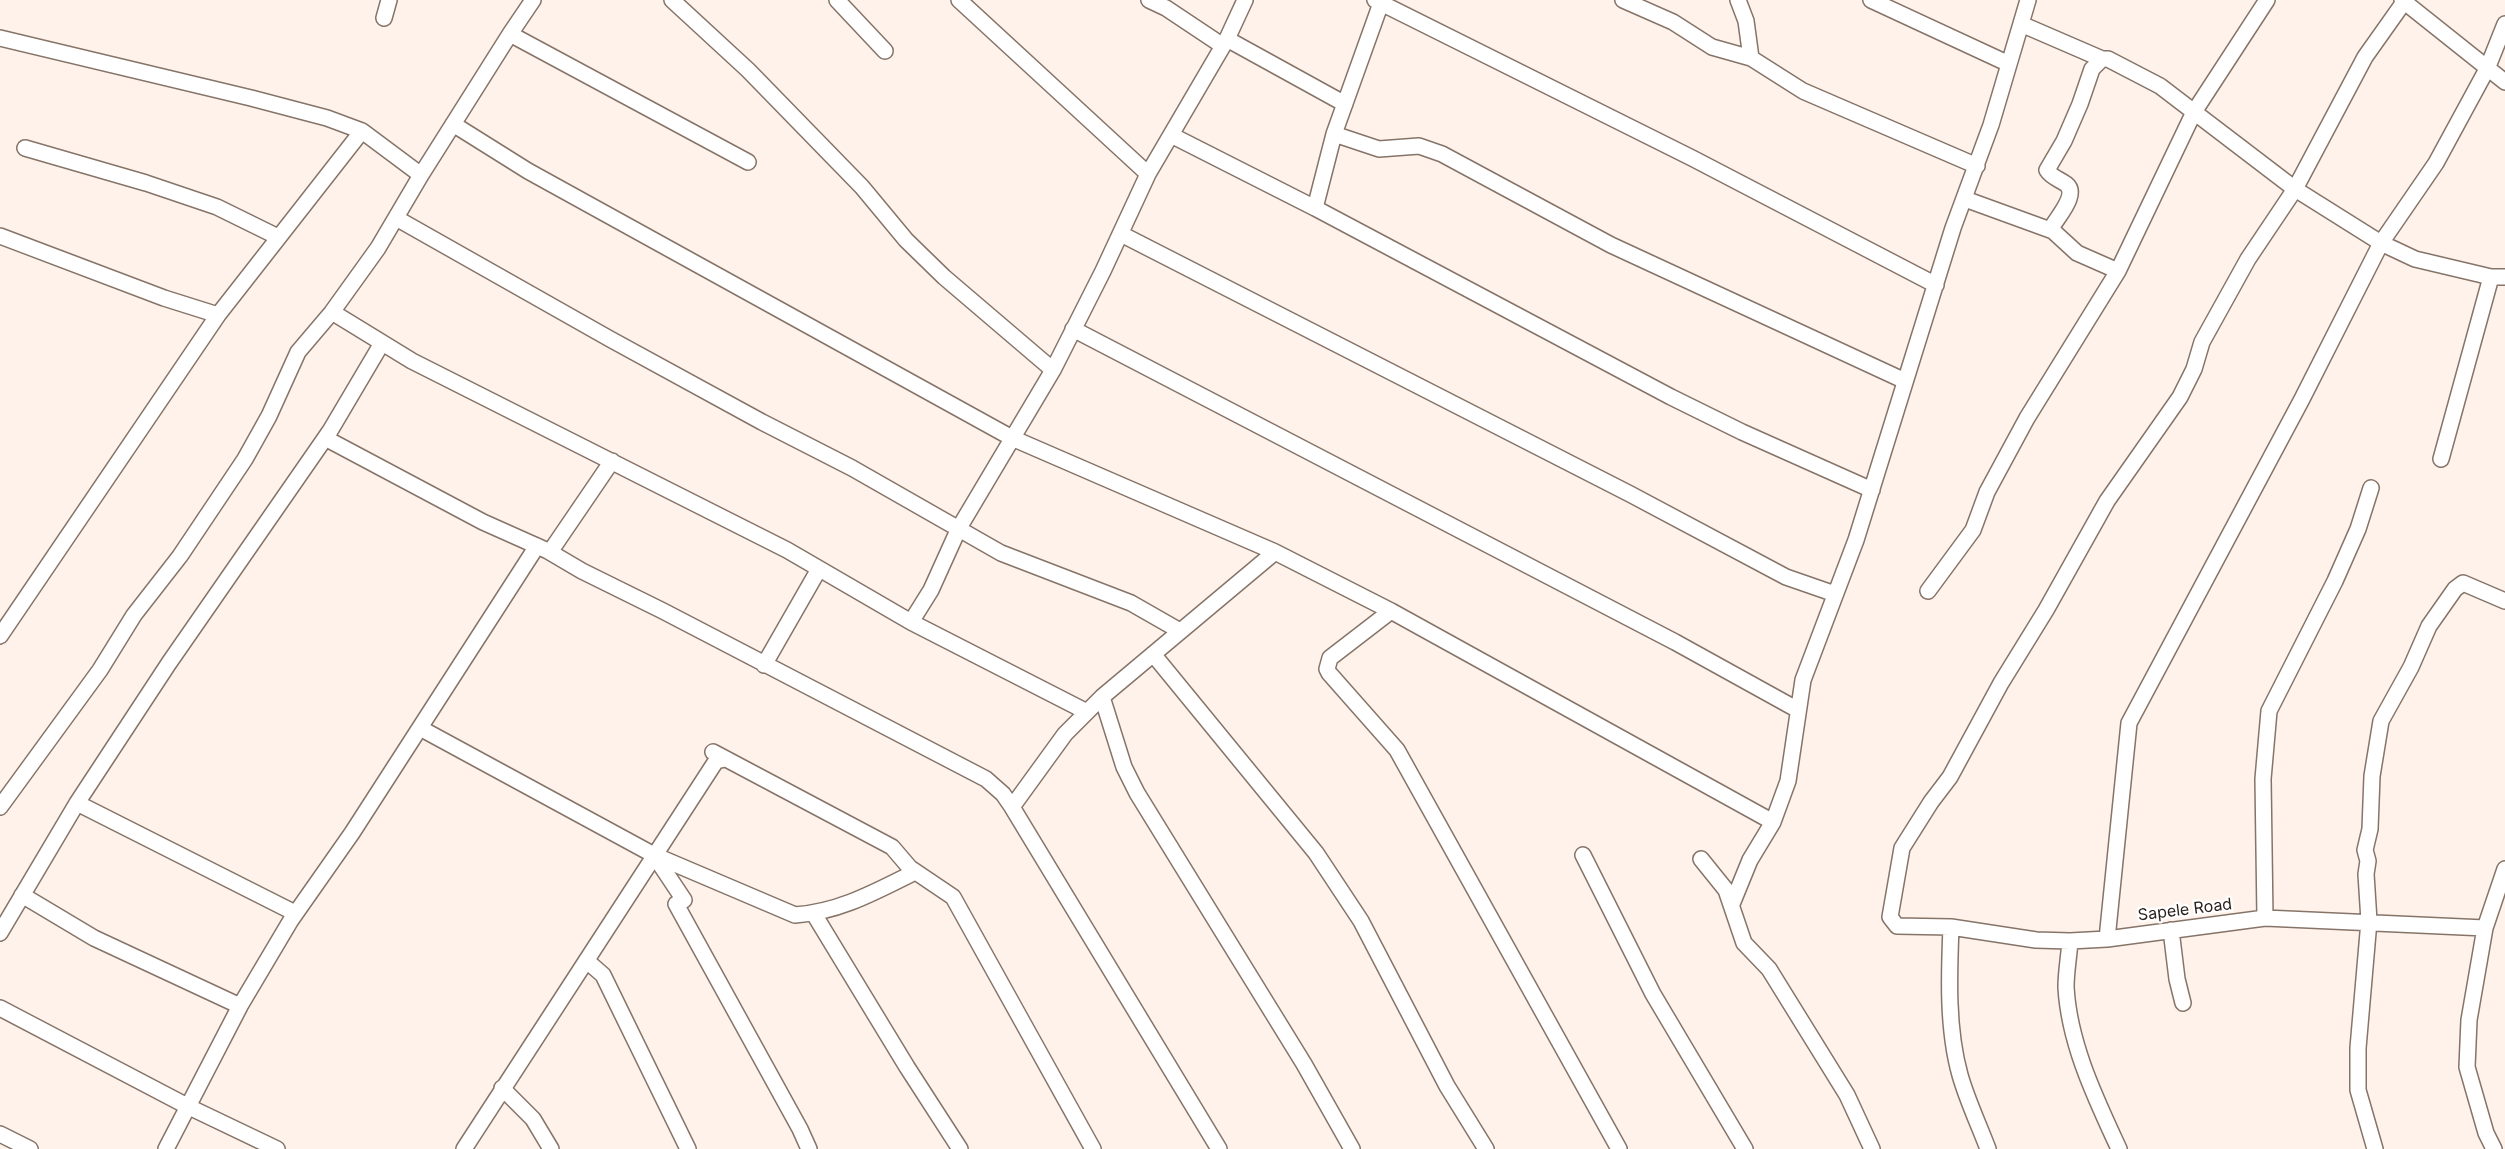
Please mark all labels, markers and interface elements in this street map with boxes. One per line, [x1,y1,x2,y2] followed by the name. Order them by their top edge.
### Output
[2137,895,2233,925] street label: Sapele Road

